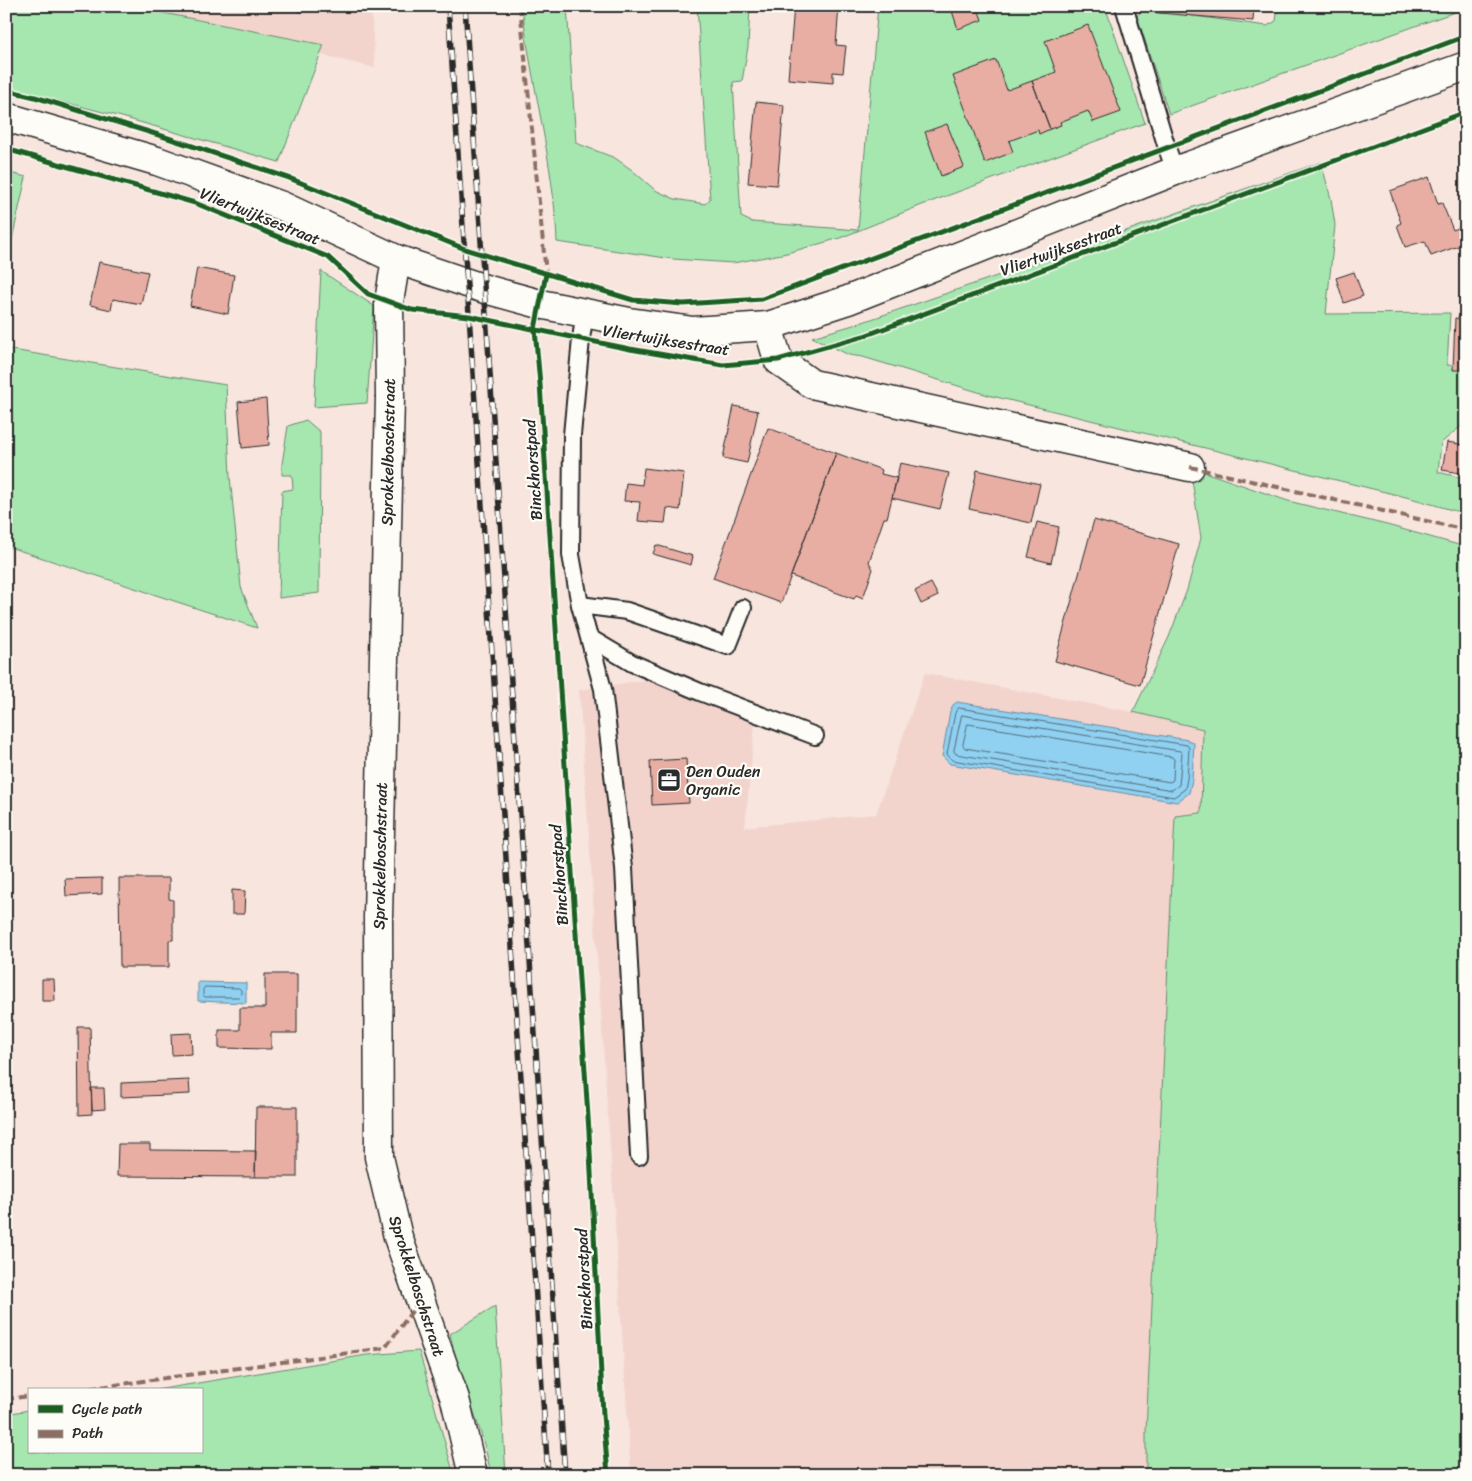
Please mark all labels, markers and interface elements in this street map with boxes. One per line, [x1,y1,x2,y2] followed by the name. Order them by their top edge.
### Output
[195,179,325,253] street label: Vliertwijksestraat
[996,214,1126,284] street label: Vliertwijksestraat
[601,316,731,364] street label: Vliertwijksestraat
[372,378,404,526] street label: Sprokkelboschstraat
[515,417,551,521] street label: Binckhorstpad
[686,757,761,804] place label: Den Ouden Organic
[656,767,682,793] office icon: Den Ouden Organic
[364,782,396,930] street label: Sprokkelboschstraat
[541,822,577,926] street label: Binckhorstpad
[380,1212,454,1360] street label: Sprokkelboschstraat
[567,1226,601,1330] street label: Binckhorstpad
[28,1388,202,1454] legend
[72,1396,143,1422] text: Cycle path
[72,1420,103,1446] text: Path

